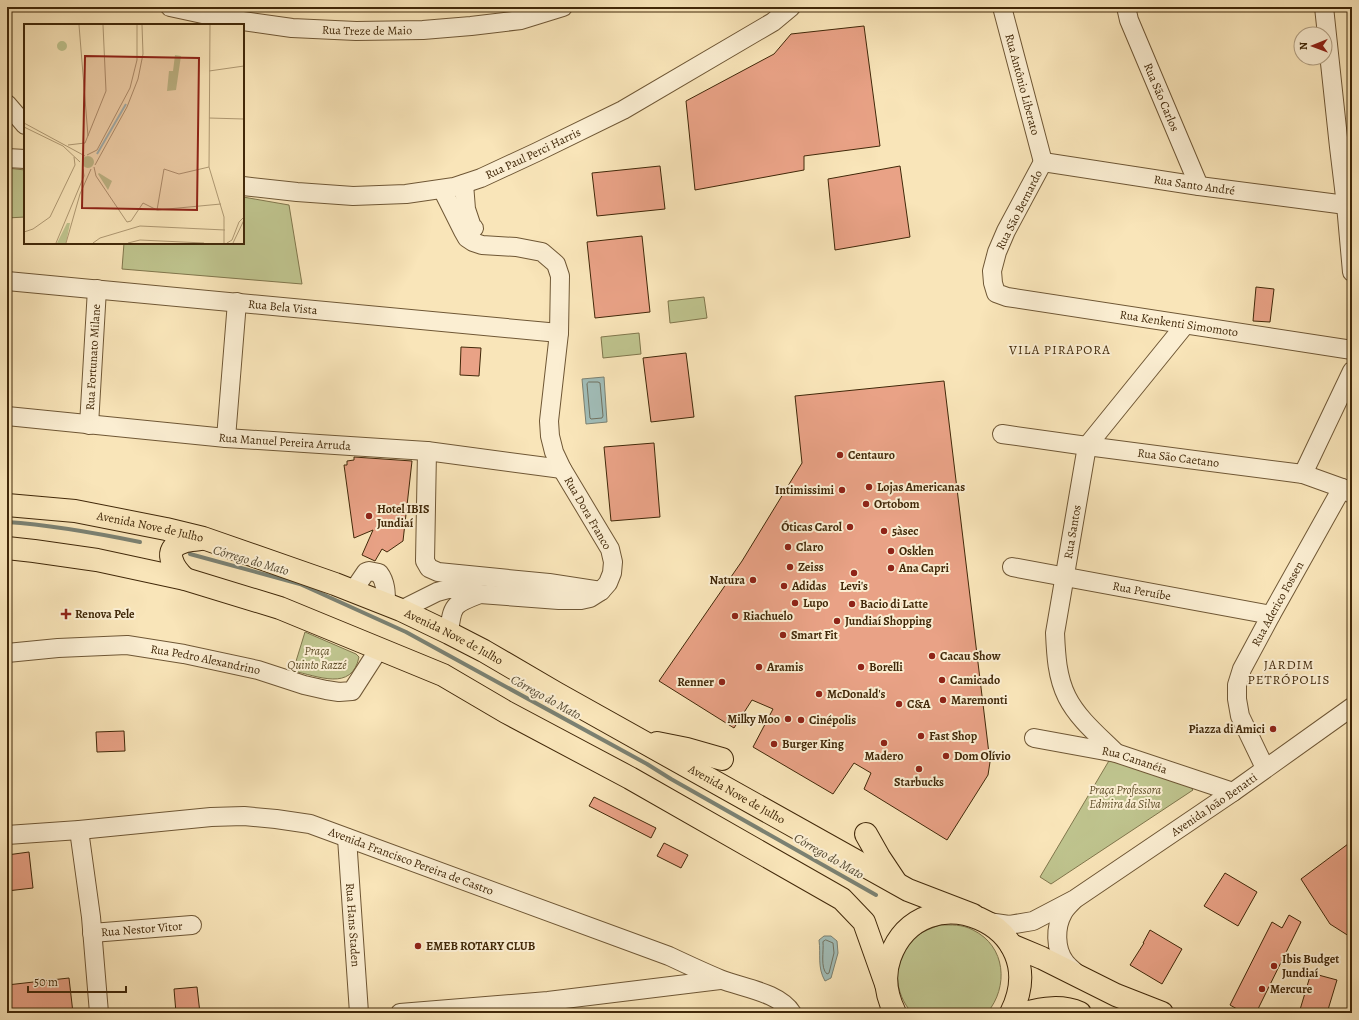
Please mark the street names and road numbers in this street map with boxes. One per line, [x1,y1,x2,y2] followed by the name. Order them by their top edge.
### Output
[322,21,412,39] street label: Rua Treze de Maio
[1001,32,1044,137] street label: Rua Antônio Liberato
[1140,60,1183,134] street label: Rua São Carlos
[483,124,584,183] street label: Rua Paul Perci Harris
[992,167,1046,253] street label: Rua São Bernardo
[1153,171,1236,199] street label: Rua Santo André
[247,296,319,318] street label: Rua Bela Vista
[82,303,104,411] street label: Rua Fortunato Milane
[1119,306,1239,340] street label: Rua Kenkenti Simomoto
[218,429,352,454] street label: Rua Manuel Pereira Arruda
[1137,445,1220,471] street label: Rua São Caetano
[561,474,615,552] street label: Rua Dora Franco
[1060,503,1085,560] street label: Rua Santos
[95,507,205,546] street label: Avenida Nove de Julho
[1248,558,1308,649] street label: Rua Aderico Fossen
[1111,578,1172,604] street label: Rua Peruíbe
[401,604,506,668] street label: Avenida Nove de Julho
[149,641,262,678] street label: Rua Pedro Alexandrino
[1101,743,1170,778] street label: Rua Cananéia
[685,760,788,828] street label: Avenida Nove de Julho
[1167,769,1260,840] street label: Avenida João Benatti
[325,823,496,899] street label: Avenida Francisco Pereira de Castro
[342,882,364,968] street label: Rua Hans Staden
[100,918,184,940] street label: Rua Nestor Vitor

